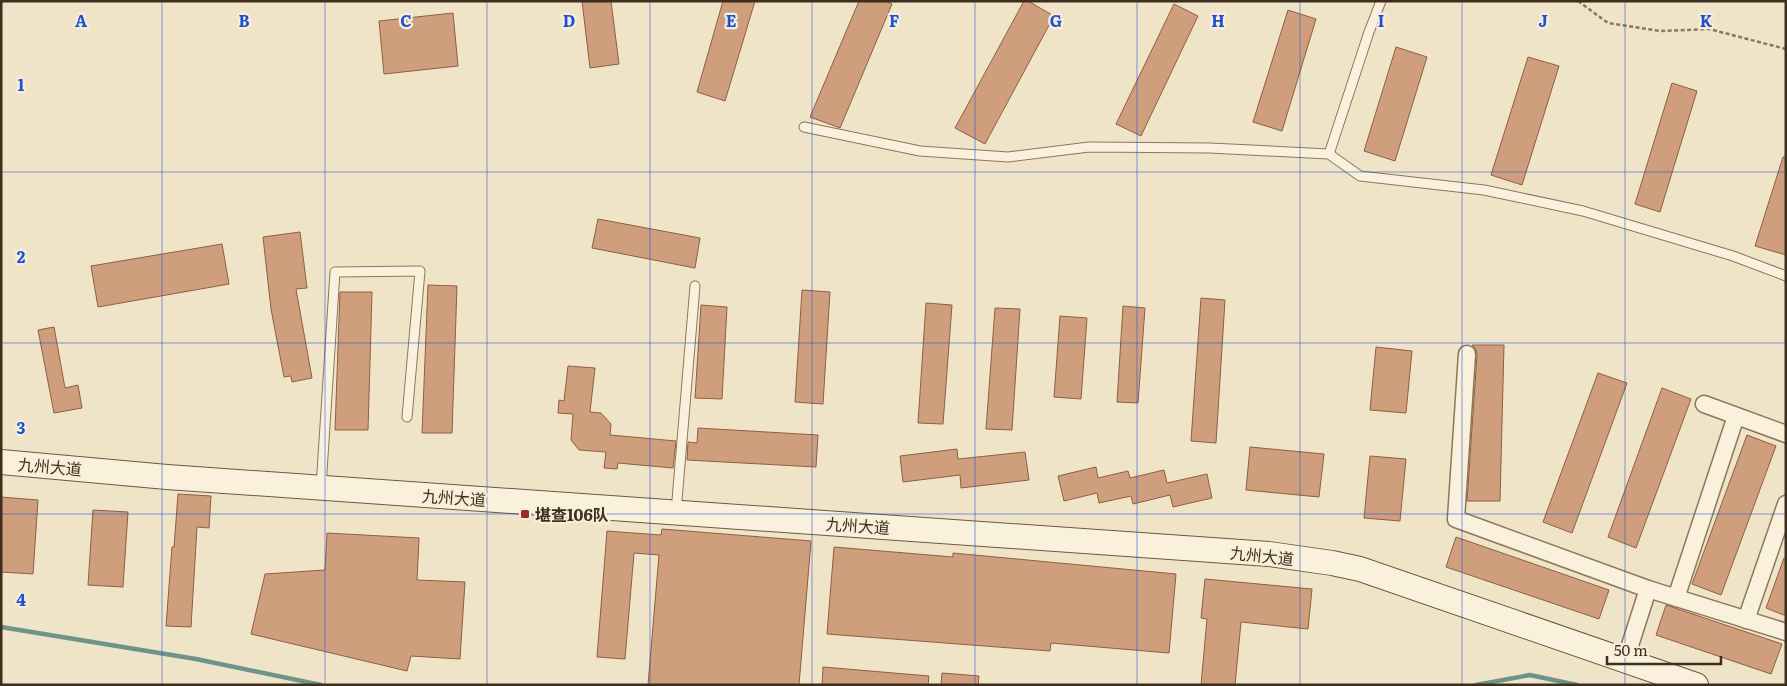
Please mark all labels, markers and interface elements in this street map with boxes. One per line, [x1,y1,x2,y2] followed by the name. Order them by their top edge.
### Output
[75,8,87,32] text: A
[238,8,250,32] text: B
[400,8,412,32] text: C
[563,8,575,32] text: D
[726,8,737,32] text: E
[889,8,899,32] text: F
[1050,8,1062,32] text: G
[1211,8,1225,32] text: H
[1378,8,1384,32] text: I
[1538,8,1548,32] text: J
[1700,8,1713,32] text: K
[18,72,25,96] text: 1
[17,244,26,268] text: 2
[17,415,26,439] text: 3
[17,451,83,481] street label: 九州大道
[421,483,487,511] street label: 九州大道
[535,502,609,526] place label: 堪查106队
[519,508,531,520] marker: 堪查106队
[825,511,891,539] street label: 九州大道
[1229,540,1295,570] street label: 九州大道
[16,587,26,611] text: 4
[1607,634,1721,666] scale bar
[1614,638,1648,661] text: 50 m

